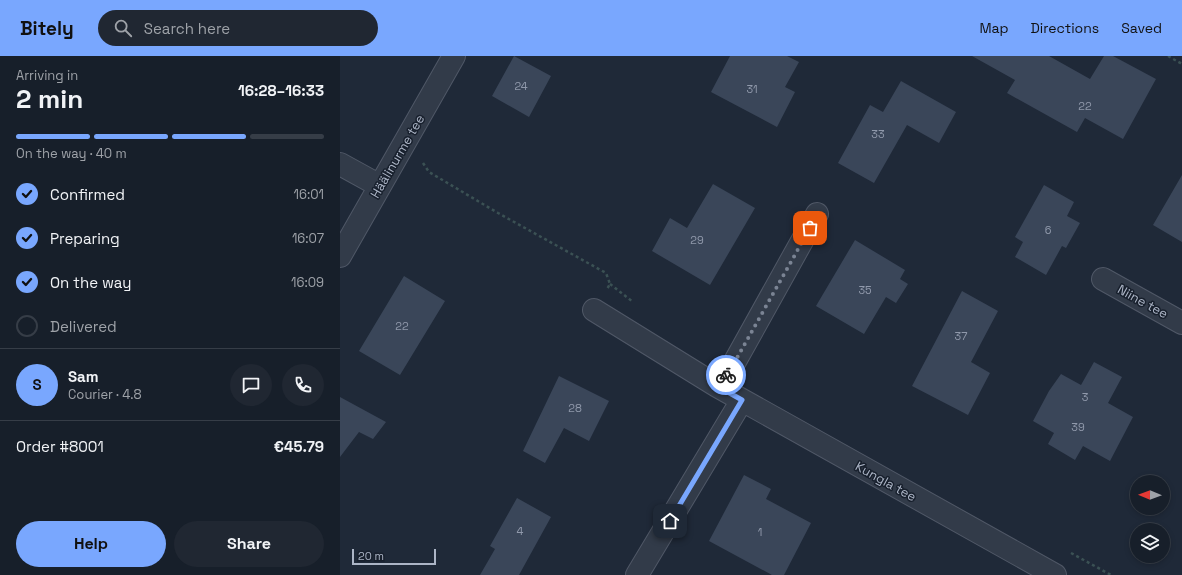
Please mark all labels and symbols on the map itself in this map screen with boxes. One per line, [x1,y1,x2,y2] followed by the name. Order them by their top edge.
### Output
[514,79,528,93] house number: 24
[746,82,758,96] house number: 31
[1078,99,1092,113] house number: 22
[367,111,428,201] street label: Häälinurme tee
[871,127,885,141] house number: 33
[793,211,827,245] pin
[1045,223,1052,237] house number: 6
[690,233,704,247] house number: 29
[1115,281,1171,322] street label: Niine tee
[858,283,872,297] house number: 35
[395,319,409,333] house number: 22
[955,329,967,343] house number: 37
[706,355,746,395] courier
[1082,390,1089,404] house number: 3
[568,401,582,415] house number: 28
[1071,420,1085,434] house number: 39
[852,458,919,505] street label: Kungla tee
[1130,475,1170,515] north arrow
[653,504,687,538] pin
[517,524,524,538] house number: 4
[758,525,762,539] house number: 1
[352,547,436,566] scale bar

